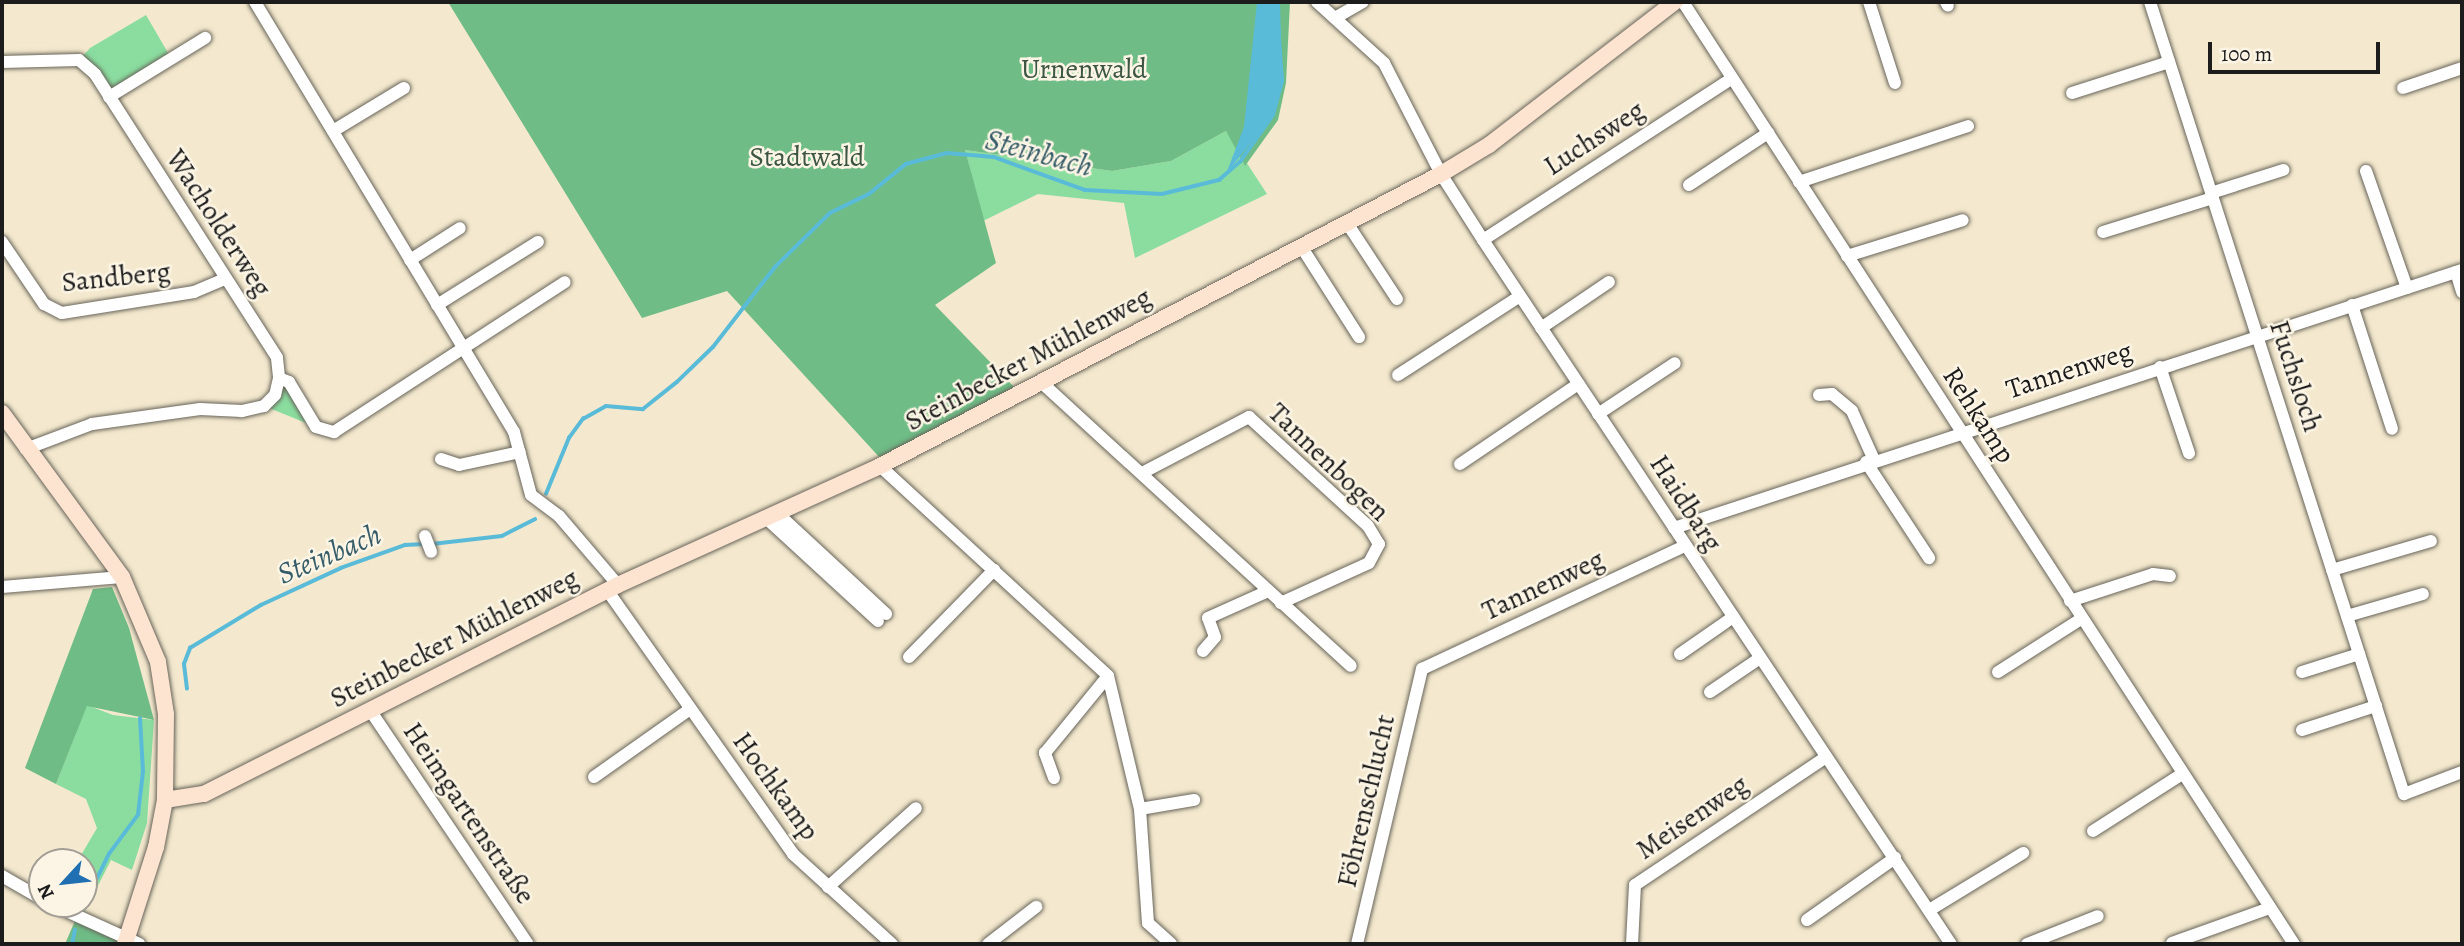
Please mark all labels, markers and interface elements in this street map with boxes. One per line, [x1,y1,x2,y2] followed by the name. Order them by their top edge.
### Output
[2212,28,2384,72] scale bar
[2221,40,2272,68] text: 100 m
[1021,52,1147,86] park label: Urnenwald
[1537,93,1651,183] street label: Luchsweg
[981,121,1097,185] water label: Steinbach
[749,140,865,174] park label: Stadtwald
[159,143,279,303] street label: Wacholderweg
[60,255,172,299] street label: Sandberg
[899,280,1157,438] street label: Steinbecker Mühlenweg
[2262,316,2330,436] street label: Fuchsloch
[2002,334,2136,406] street label: Tannenweg
[1935,360,2023,470] street label: Rehkamp
[1261,396,1397,528] street label: Tannenbogen
[1642,448,1730,558] street label: Haidbarg
[272,516,386,592] water label: Steinbach
[1477,542,1609,628] street label: Tannenweg
[324,561,584,715] street label: Steinbecker Mühlenweg
[1330,711,1402,891] street label: Föhrenschlucht
[396,716,542,910] street label: Heimgartenstraße
[725,725,827,847] street label: Hochkamp
[1630,767,1754,867] street label: Meisenweg
[28,848,98,918] north arrow
[31,880,61,904] text: N

